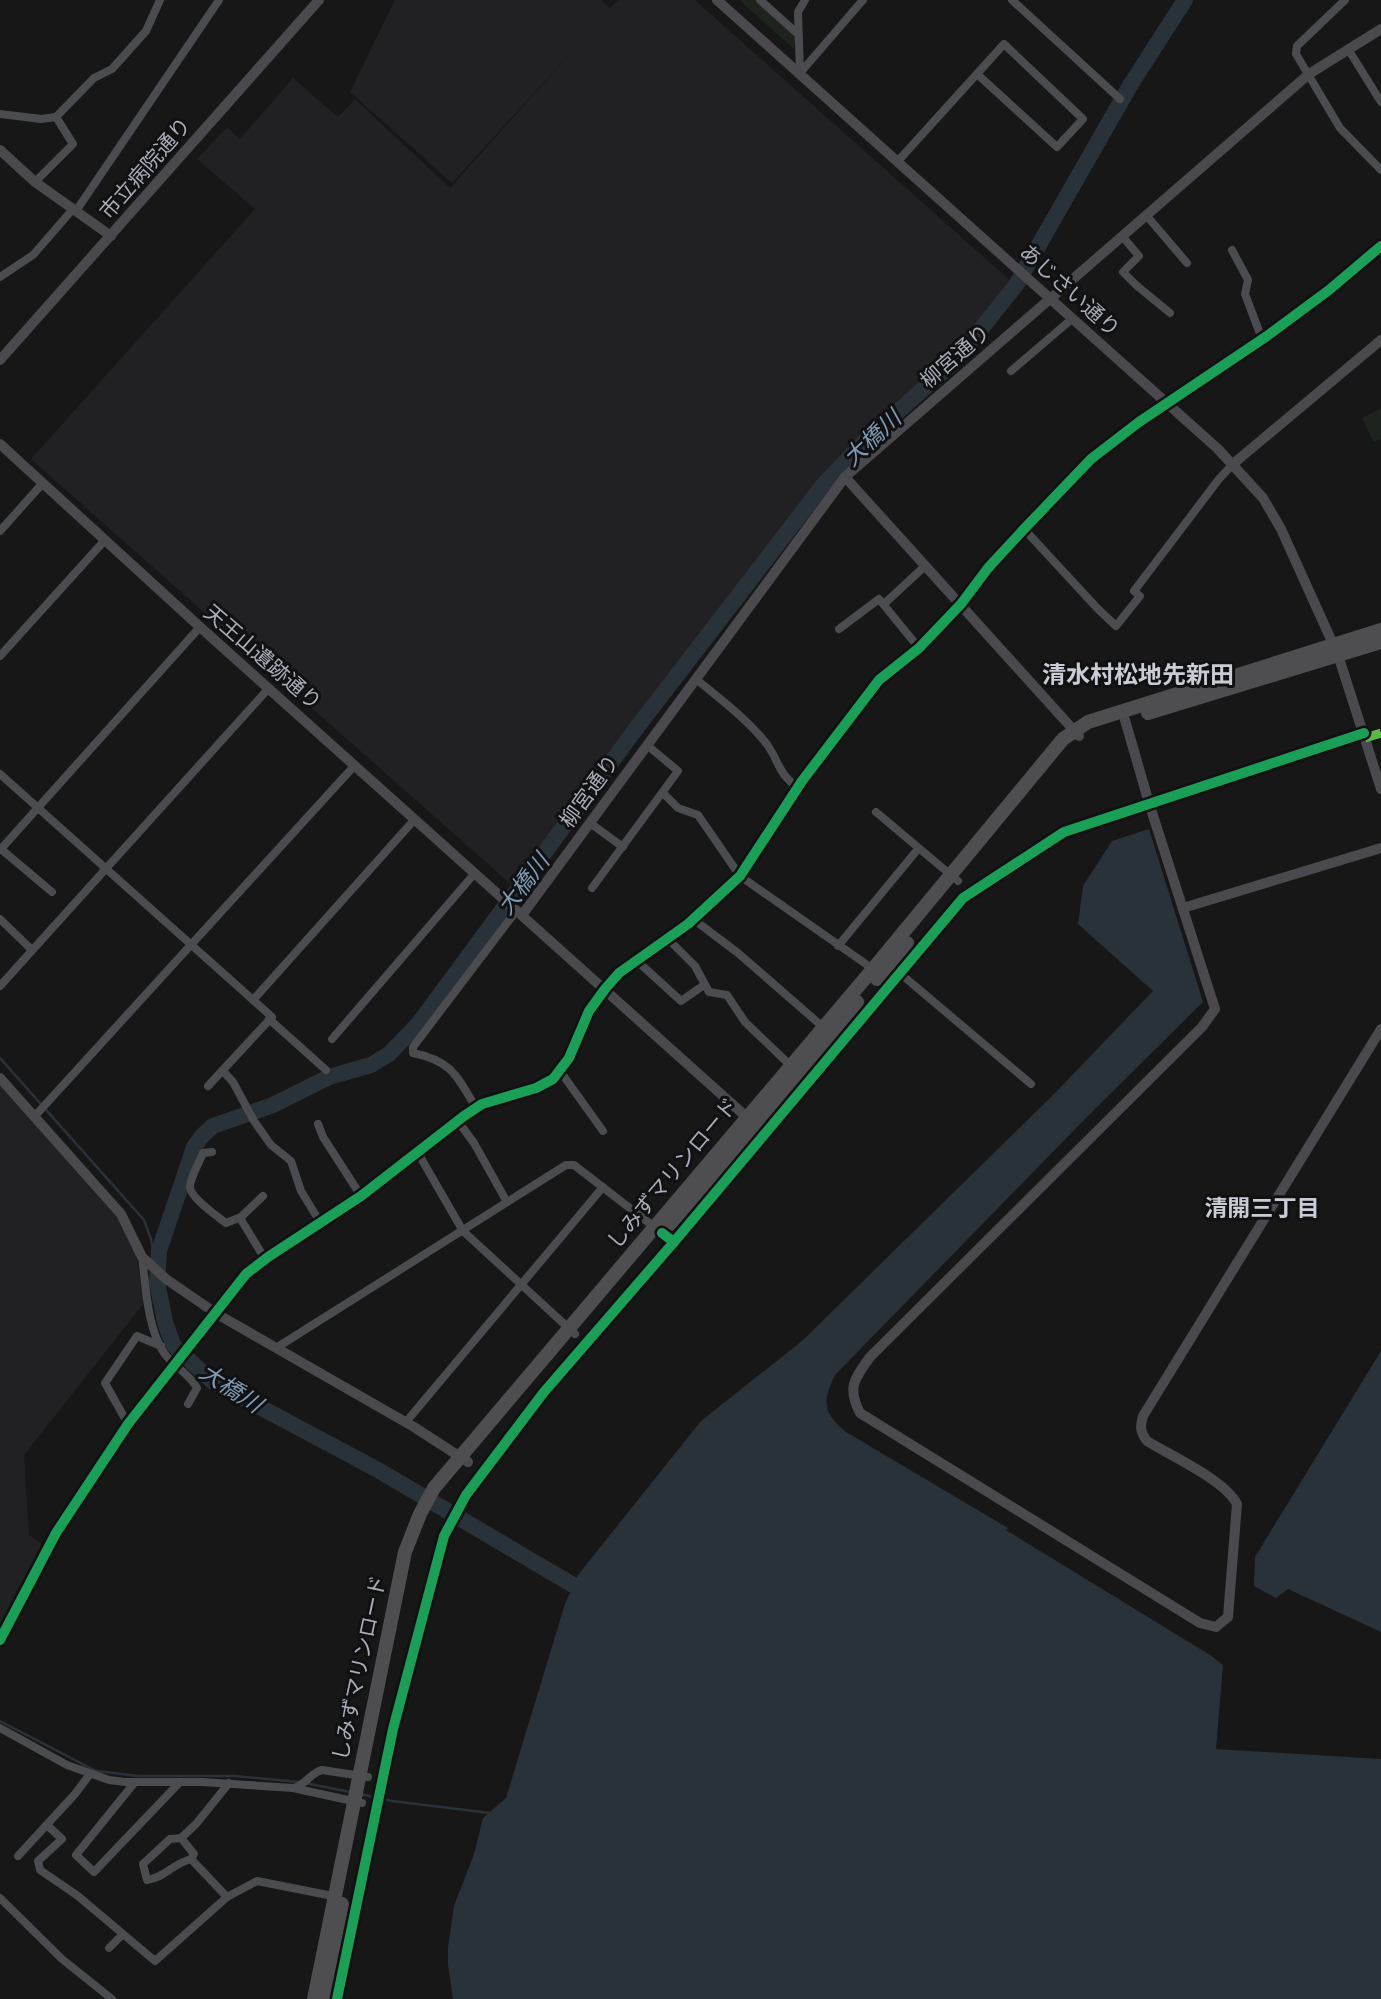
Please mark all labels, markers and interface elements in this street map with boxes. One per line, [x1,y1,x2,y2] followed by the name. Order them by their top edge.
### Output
[93,111,197,225] street label: 市立病院通り
[1013,237,1127,343] street label: あじさい通り
[914,318,996,394] street label: 柳宮通り
[836,401,910,473] water label: 大橋川
[198,598,328,716] street label: 天王山遺跡通り
[1042,658,1234,691] district label: 清水村松地先新田
[553,748,625,834] street label: 柳宮通り
[489,844,558,921] water label: 大橋川
[600,1091,744,1255] street label: しみずマリンロード
[1205,1192,1320,1224] district label: 清開三丁目
[193,1356,271,1422] water label: 大橋川
[325,1573,393,1763] street label: しみずマリンロード

